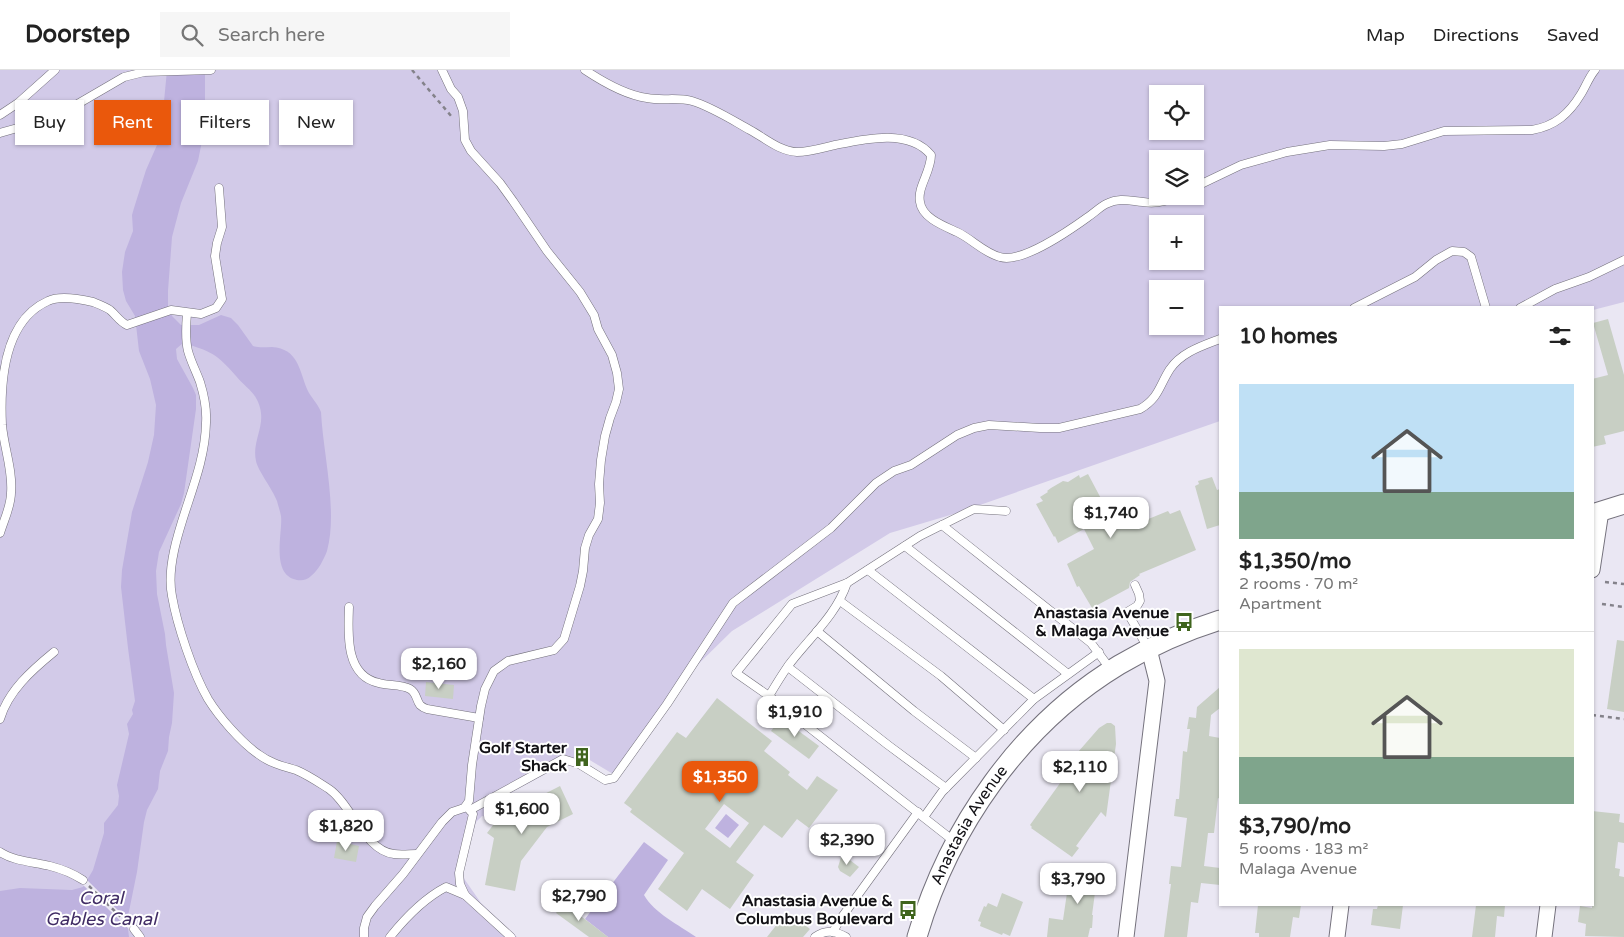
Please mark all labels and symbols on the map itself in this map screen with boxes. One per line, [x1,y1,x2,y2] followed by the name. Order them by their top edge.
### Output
[1070,496,1152,539] pin: $1,740
[1034,603,1169,641] place label: Anastasia Avenue & Malaga Avenue
[1173,611,1195,633] bus stop icon: Anastasia Avenue & Malaga Avenue
[398,648,480,690] pin: $2,160
[754,696,836,738] pin: $1,910
[479,738,568,776] place label: Golf Starter Shack
[571,746,593,768] building icon: Golf Starter Shack
[1039,750,1121,793] pin: $2,110
[679,760,761,803] pin: $1,350
[926,761,1012,888] street label: Anastasia Avenue
[481,792,563,835] pin: $1,600
[305,810,387,852] pin: $1,820
[806,824,888,866] pin: $2,390
[1037,862,1119,905] pin: $3,790
[538,880,620,922] pin: $2,790
[45,887,159,930] water label: Coral Gables Canal
[736,891,893,929] place label: Anastasia Avenue & Columbus Boulevard
[897,899,919,921] bus stop icon: Anastasia Avenue & Columbus Boulevard

